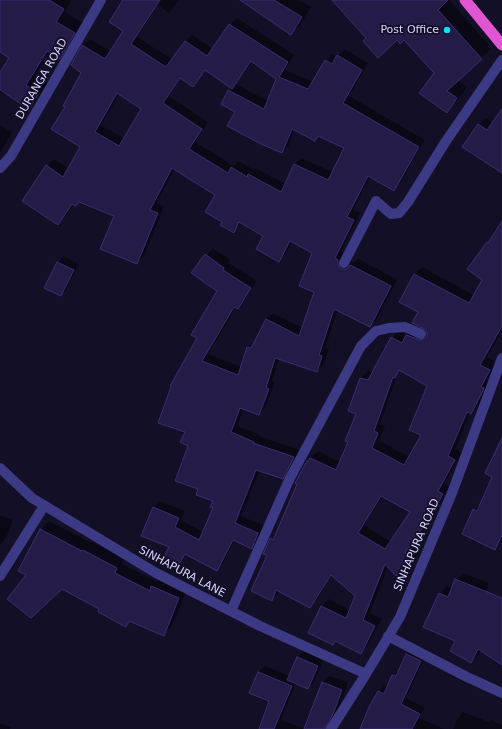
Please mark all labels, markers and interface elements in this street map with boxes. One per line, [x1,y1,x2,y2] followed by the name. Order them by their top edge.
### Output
[380,23,439,37] place label: Post Office
[442,25,452,35] marker: Post Office
[14,36,70,122] street label: DURANGA ROAD
[392,497,442,593] street label: SINHAPURA ROAD
[136,544,228,600] street label: SINHAPURA LANE

